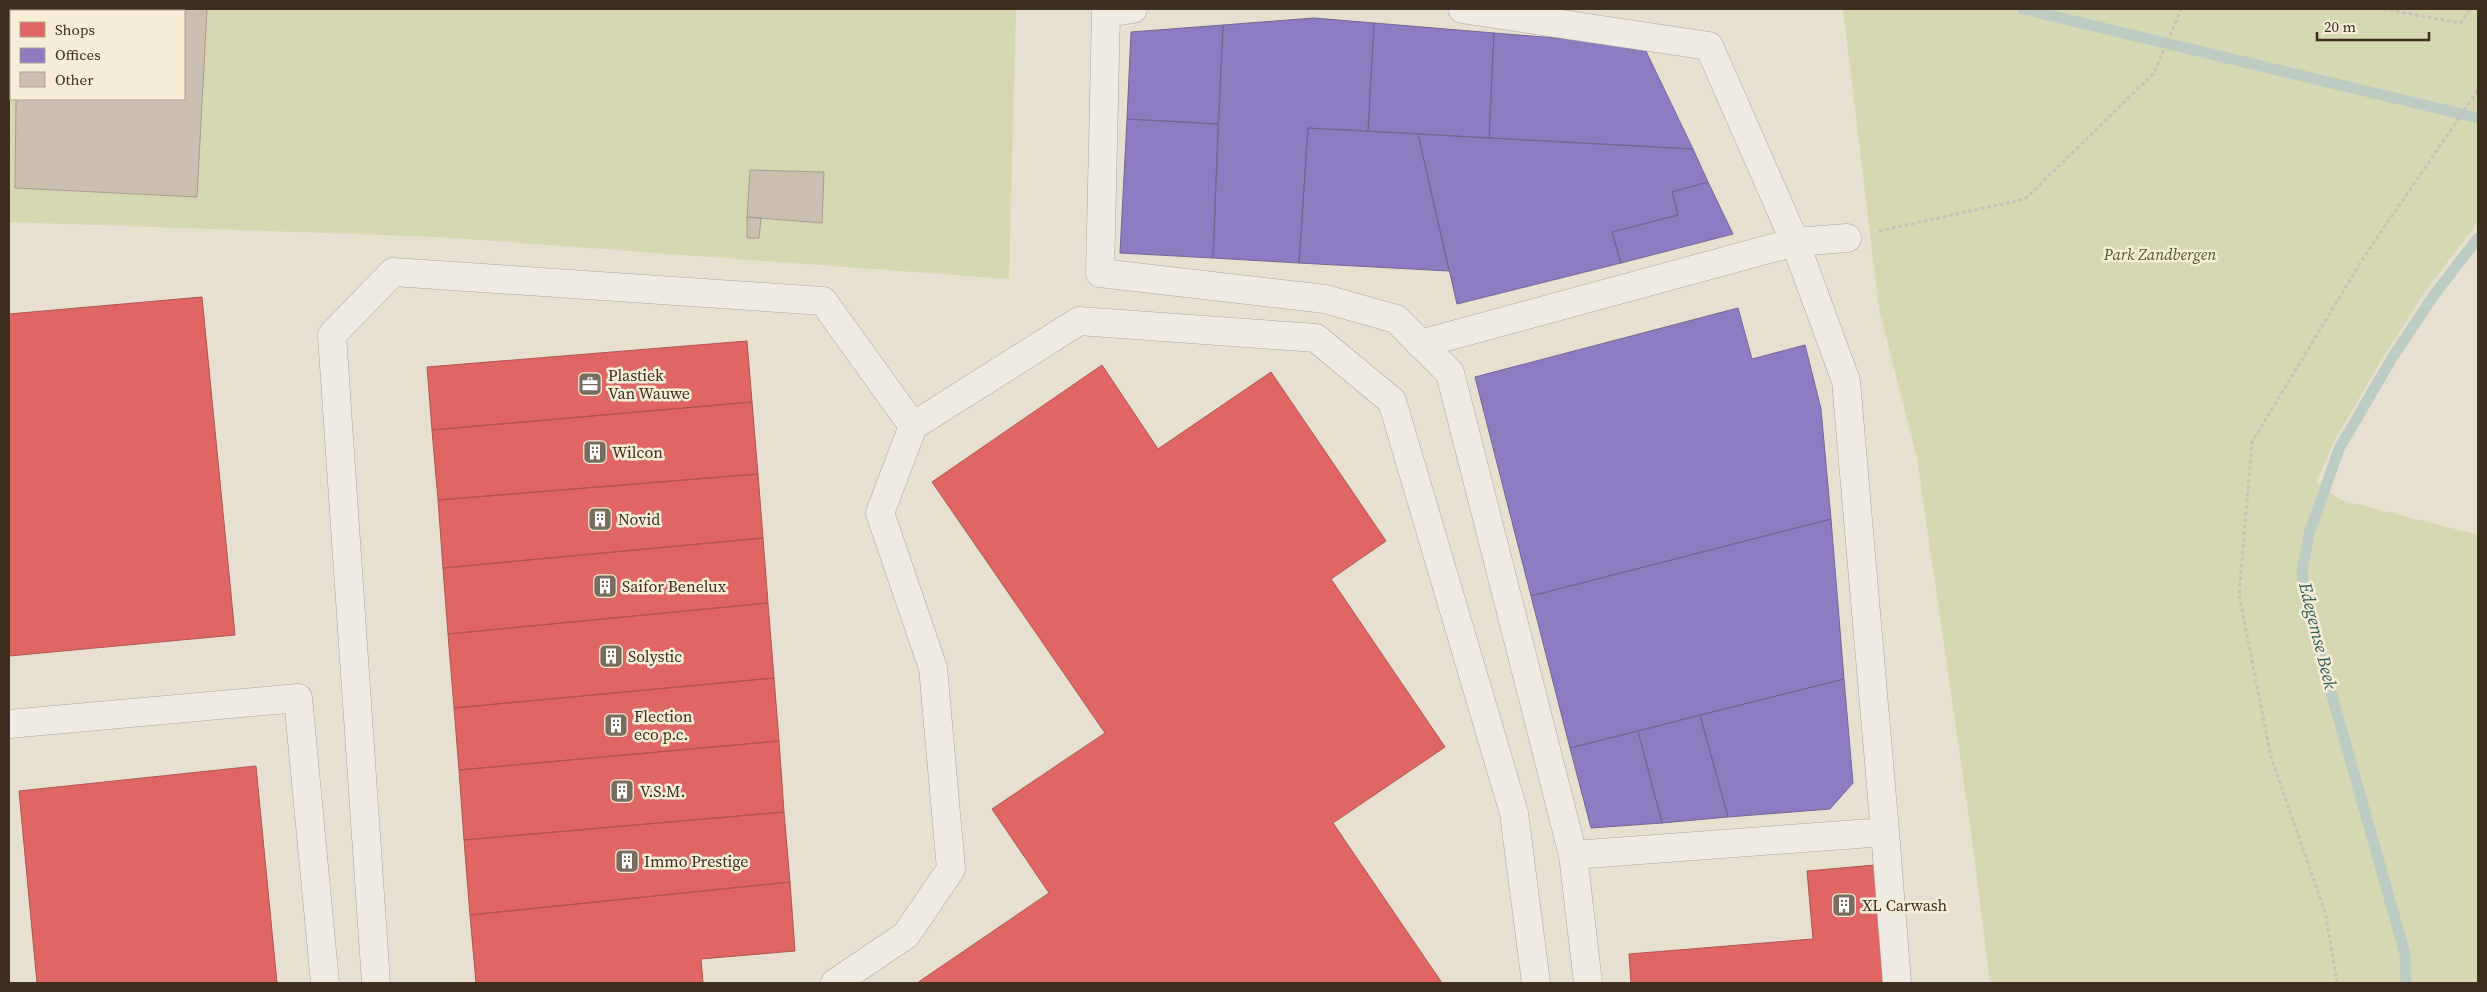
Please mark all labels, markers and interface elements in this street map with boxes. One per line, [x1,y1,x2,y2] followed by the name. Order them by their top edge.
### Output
[10,10,185,100] legend
[2317,10,2430,42] scale bar
[2324,16,2356,37] text: 20 m
[55,19,95,40] text: Shops
[55,44,101,65] text: Offices
[55,69,94,90] text: Other
[2103,243,2216,265] park label: Park Zandbergen
[608,364,690,404] place label: Plastiek Van Wauwe
[577,371,603,397] office icon: Plastiek Van Wauwe
[582,439,608,465] building icon: Wilcon
[612,441,663,463] place label: Wilcon
[587,506,613,532] building icon: Novid
[618,508,660,530] place label: Novid
[592,573,618,599] building icon: Saifor Benelux
[622,575,727,597] place label: Saifor Benelux
[2293,579,2344,693] water label: Edegemse Beek
[598,643,624,669] building icon: Solystic
[628,645,682,667] place label: Solystic
[634,705,693,745] place label: Flection eco p.c.
[603,712,629,738] building icon: Flection eco p.c.
[609,778,635,804] building icon: V.S.M.
[640,780,685,802] place label: V.S.M.
[614,848,640,874] building icon: Immo Prestige
[644,850,749,872] place label: Immo Prestige
[1831,892,1857,918] building icon: XL Carwash
[1862,894,1948,916] place label: XL Carwash

